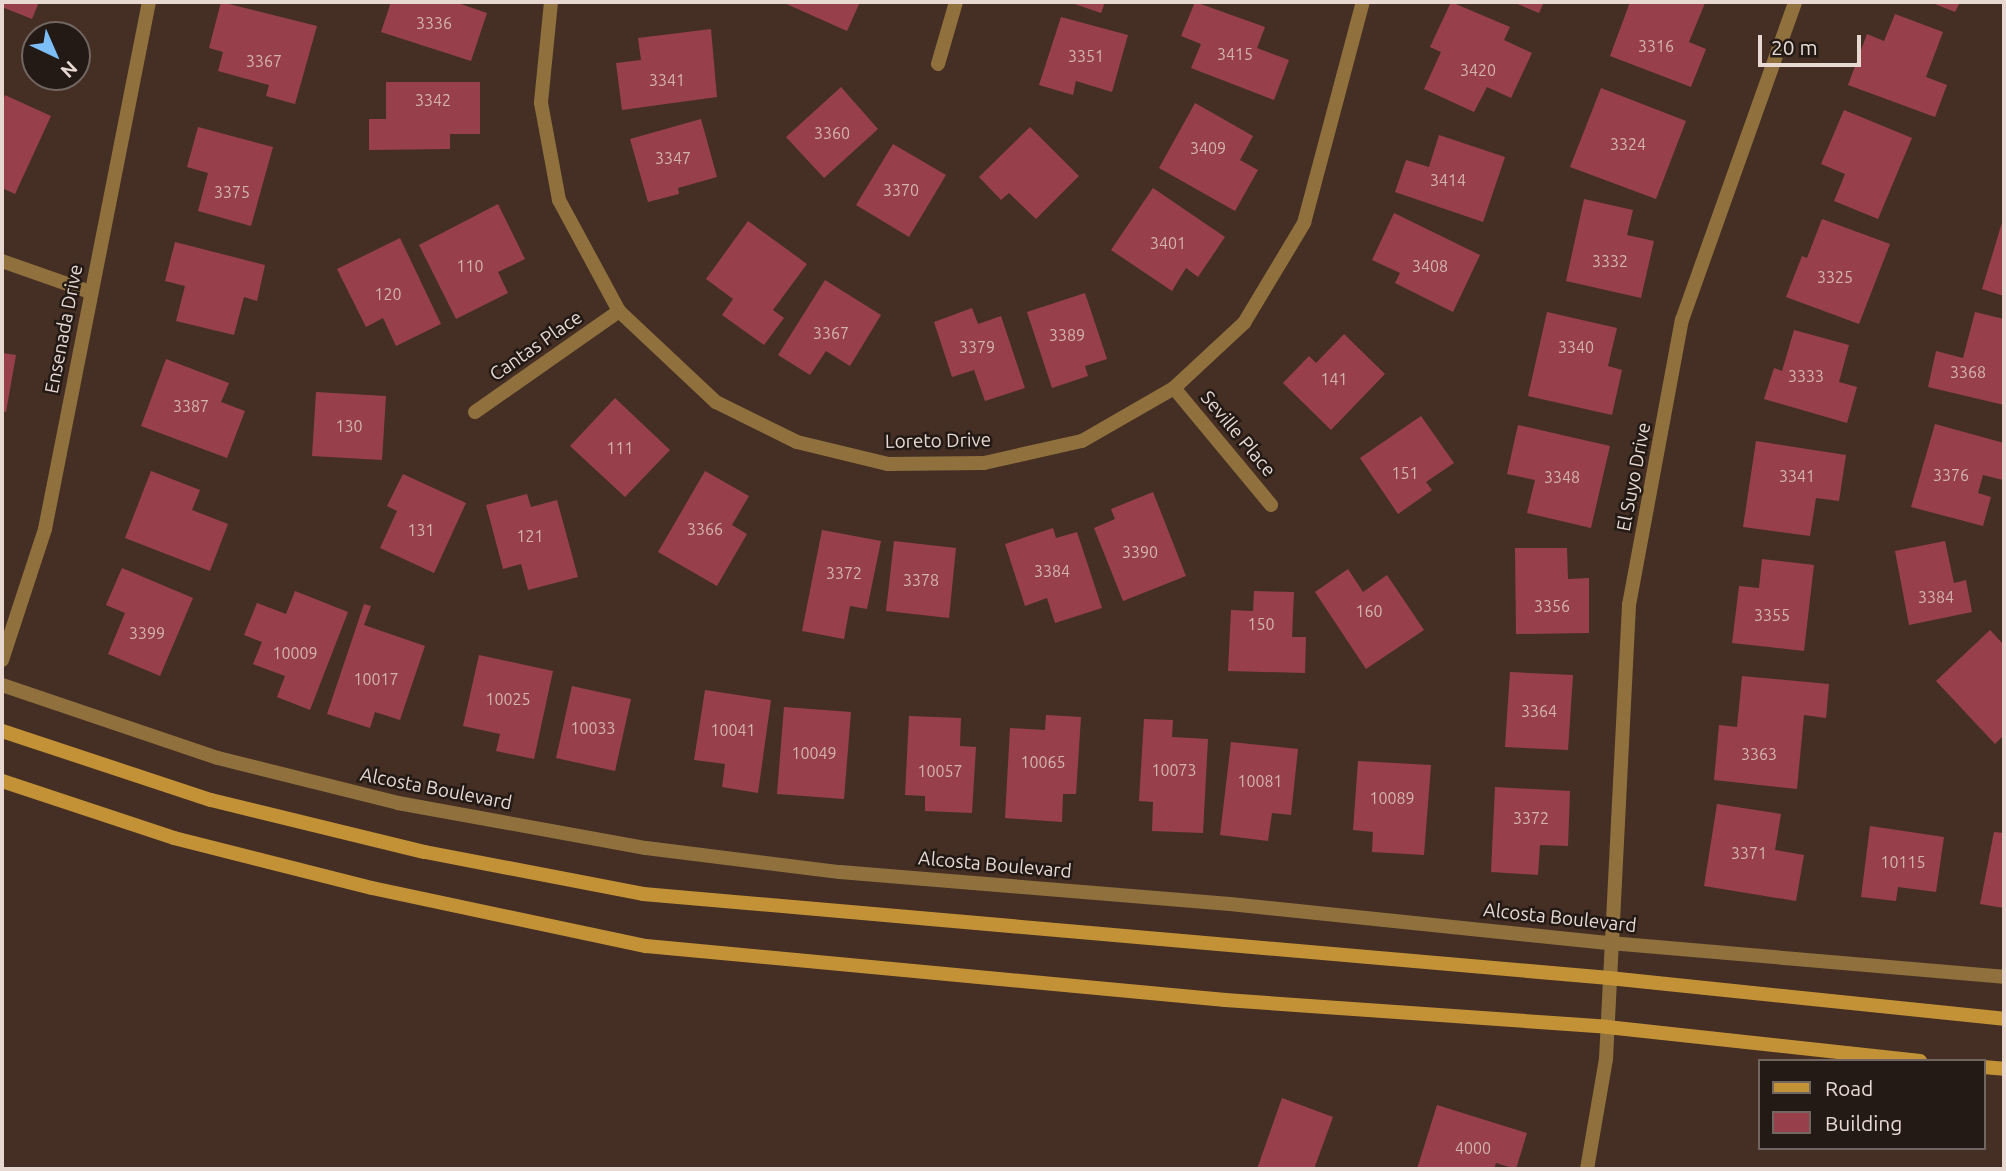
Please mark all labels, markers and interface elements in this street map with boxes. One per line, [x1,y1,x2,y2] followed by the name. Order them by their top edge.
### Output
[416,13,452,33] house number: 3336
[21,21,91,91] north arrow
[1761,21,1864,65] scale bar
[1771,35,1818,59] text: 20 m
[1638,36,1674,56] house number: 3316
[1217,44,1253,64] house number: 3415
[1068,46,1104,66] house number: 3351
[246,51,282,71] house number: 3367
[56,57,82,83] text: N
[1460,60,1496,80] house number: 3420
[649,70,685,90] house number: 3341
[415,90,451,110] house number: 3342
[814,123,850,143] house number: 3360
[1610,134,1646,154] house number: 3324
[1190,138,1226,158] house number: 3409
[655,148,691,168] house number: 3347
[1430,170,1466,190] house number: 3414
[883,180,919,200] house number: 3370
[214,182,250,202] house number: 3375
[1150,233,1186,253] house number: 3401
[1592,251,1628,271] house number: 3332
[456,256,484,276] house number: 110
[1412,256,1448,276] house number: 3408
[40,263,88,395] street label: Ensenada Drive
[1817,267,1853,287] house number: 3325
[374,284,402,304] house number: 120
[485,306,587,386] street label: Cantas Place
[813,323,849,343] house number: 3367
[1049,325,1085,345] house number: 3389
[959,337,995,357] house number: 3379
[1558,337,1594,357] house number: 3340
[1950,362,1986,382] house number: 3368
[1788,366,1824,386] house number: 3333
[1320,369,1348,389] house number: 141
[1196,387,1280,481] street label: Seville Place
[173,396,209,416] house number: 3387
[335,416,363,436] house number: 130
[1612,421,1656,533] street label: El Suyo Drive
[885,429,991,453] street label: Loreto Drive
[606,438,634,458] house number: 111
[1391,463,1419,483] house number: 151
[1933,465,1969,485] house number: 3376
[1779,466,1815,486] house number: 3341
[1544,467,1580,487] house number: 3348
[687,519,723,539] house number: 3366
[407,520,435,540] house number: 131
[516,526,544,546] house number: 121
[1122,542,1158,562] house number: 3390
[1034,561,1070,581] house number: 3384
[826,563,862,583] house number: 3372
[903,570,939,590] house number: 3378
[1918,587,1954,607] house number: 3384
[1534,596,1570,616] house number: 3356
[1355,601,1383,621] house number: 160
[1754,605,1790,625] house number: 3355
[1247,614,1275,634] house number: 150
[129,623,165,643] house number: 3399
[272,643,318,663] house number: 10009
[353,669,399,689] house number: 10017
[485,689,531,709] house number: 10025
[1521,701,1557,721] house number: 3364
[570,718,616,738] house number: 10033
[710,720,756,740] house number: 10041
[791,743,837,763] house number: 10049
[1741,744,1777,764] house number: 3363
[1020,752,1066,772] house number: 10065
[1151,760,1197,780] house number: 10073
[917,761,963,781] house number: 10057
[358,763,514,815] street label: Alcosta Boulevard
[1237,771,1283,791] house number: 10081
[1369,788,1415,808] house number: 10089
[1513,808,1549,828] house number: 3372
[1731,843,1767,863] house number: 3371
[917,847,1073,883] street label: Alcosta Boulevard
[1880,852,1926,872] house number: 10115
[1482,899,1638,937] street label: Alcosta Boulevard
[1758,1059,1985,1150] legend
[1825,1076,1873,1100] text: Road
[1825,1111,1902,1135] text: Building
[1455,1138,1491,1158] house number: 4000

